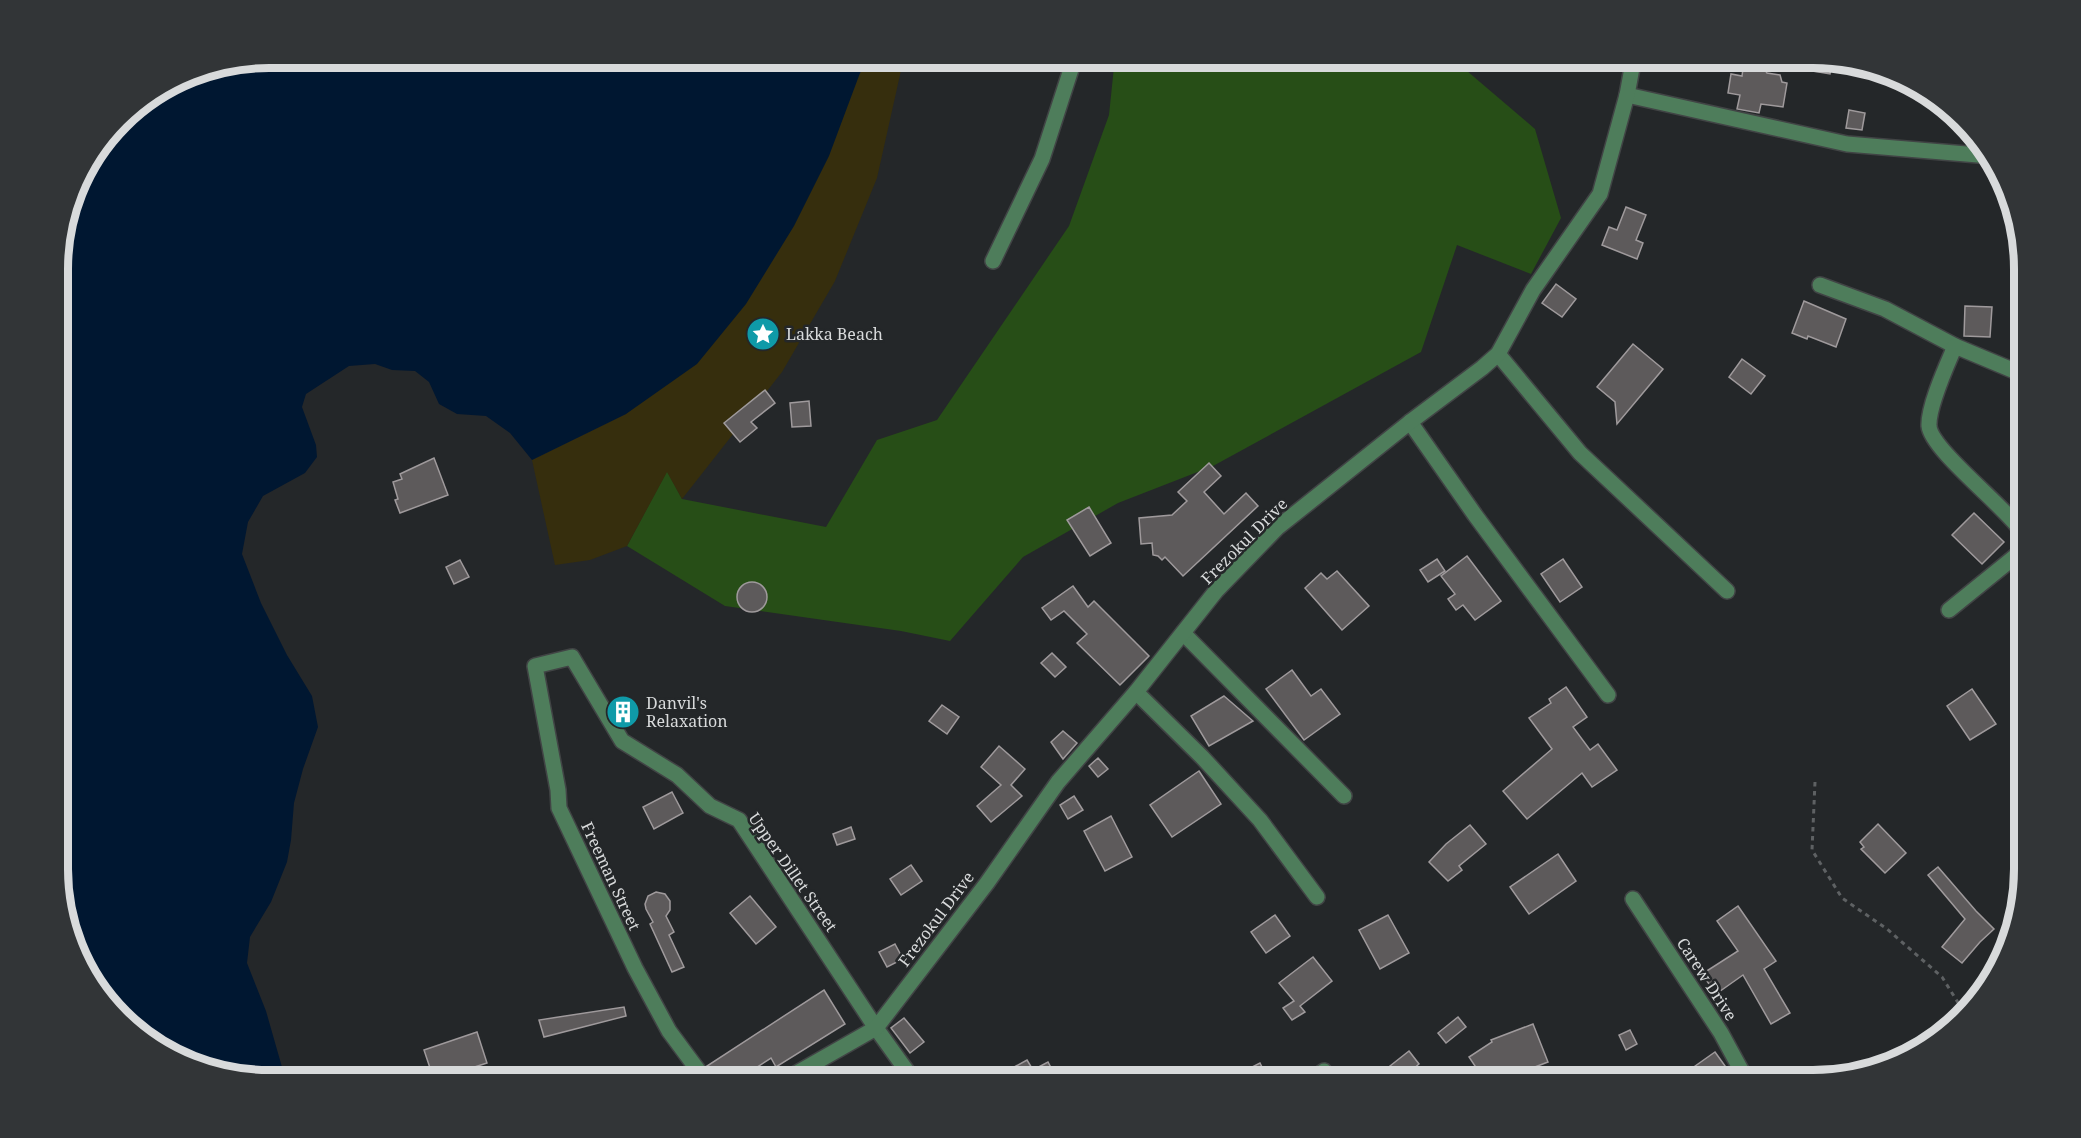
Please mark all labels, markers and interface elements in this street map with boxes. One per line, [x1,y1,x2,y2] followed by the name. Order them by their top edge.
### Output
[745,316,781,352] place icon: Lakka Beach
[786,323,883,345] place label: Lakka Beach
[1196,493,1292,589] street label: Frezokul Drive
[646,692,728,732] place label: Danvil's Relaxation
[605,694,641,730] building icon: Danvil's Relaxation
[744,808,843,936] street label: Upper Dillet Street
[576,818,646,934] street label: Freeman Street
[893,867,979,971] street label: Frezokul Drive
[1672,933,1742,1025] street label: Carew Drive

